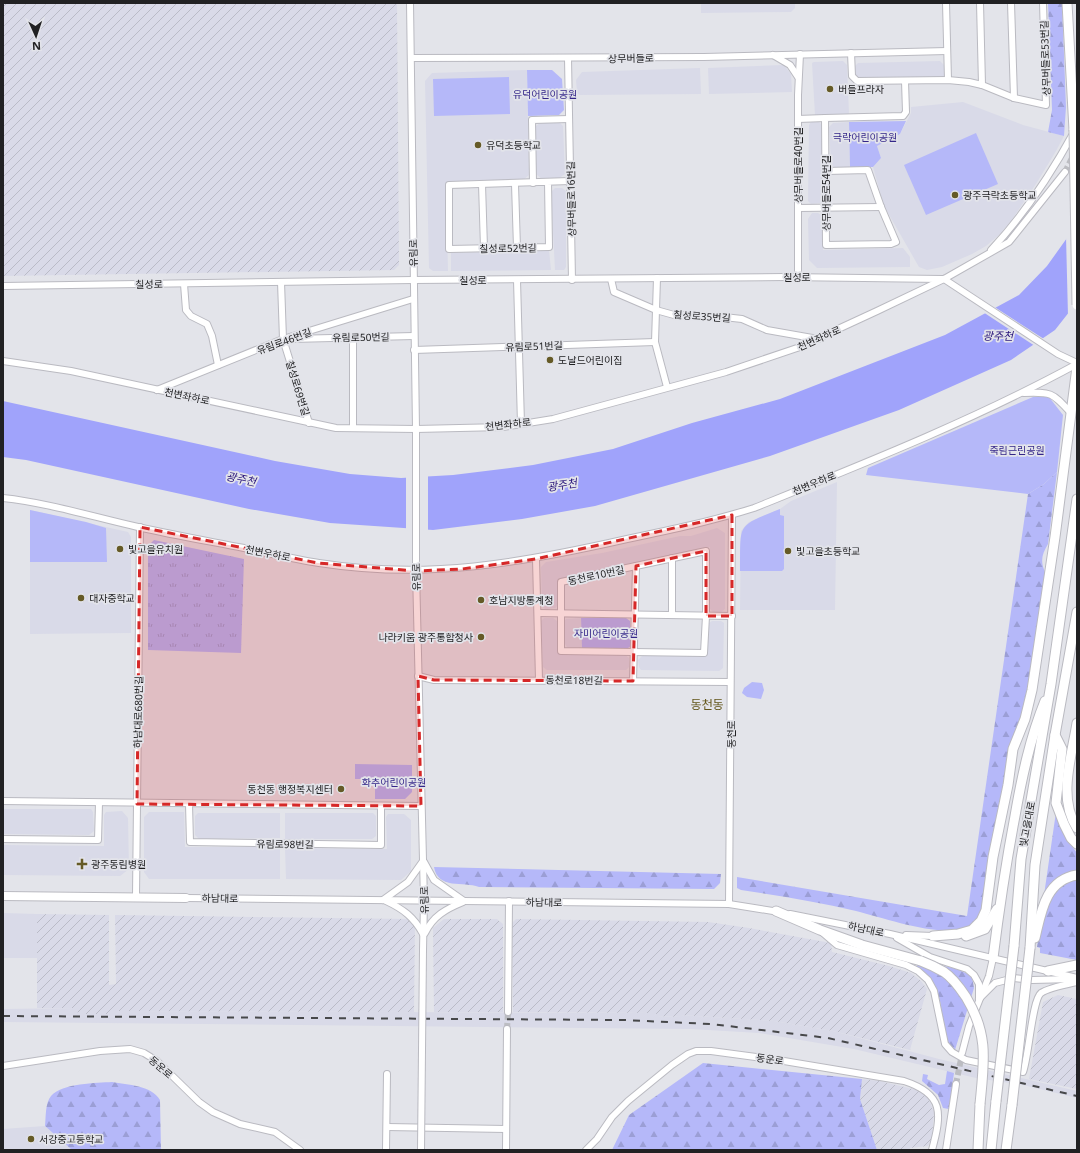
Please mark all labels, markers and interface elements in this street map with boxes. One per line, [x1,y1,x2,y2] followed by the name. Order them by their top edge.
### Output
[16,16,56,56] north arrow
[1037,20,1053,96] street label: 상무버들로53번길
[32,39,41,54] text: N
[608,51,654,65] street label: 상무버들로
[838,82,885,96] place label: 버들프라자
[825,84,835,94] marker: 버들프라자
[513,87,577,101] park label: 유덕어린이공원
[791,127,805,203] street label: 상무버들로40번길
[833,130,897,144] park label: 극락어린이공원
[486,138,541,152] place label: 유덕초등학교
[473,140,483,150] marker: 유덕초등학교
[819,155,833,231] street label: 상무버들로54번길
[563,161,579,237] street label: 상무버들로16번길
[963,188,1037,202] place label: 광주극락초등학교
[950,190,960,200] marker: 광주극락초등학교
[406,239,420,267] street label: 유림로
[479,240,537,256] street label: 칠성로52번길
[783,270,811,284] street label: 칠성로
[459,273,487,287] street label: 칠성로
[135,277,163,291] street label: 칠성로
[673,307,731,325] street label: 칠성로35번길
[795,322,843,354] street label: 천변좌하로
[255,325,313,357] street label: 유림로46번길
[983,328,1015,343] water label: 광주천
[332,329,390,345] street label: 유림로50번길
[505,338,563,354] street label: 유림로51번길
[558,353,622,367] place label: 도날드어린이집
[545,355,555,365] marker: 도날드어린이집
[283,358,313,418] street label: 칠성로69번길
[163,384,211,408] street label: 천변좌하로
[484,415,532,433] street label: 천변좌하로
[989,443,1045,457] park label: 죽림근린공원
[225,468,259,489] water label: 광주천
[790,468,838,498] street label: 천변우하로
[546,474,580,494] water label: 광주천
[128,542,183,556] place label: 빛고을유치원
[244,542,292,564] street label: 천변우하로
[115,544,125,554] marker: 빛고을유치원
[796,544,860,558] place label: 빛고을초등학교
[783,546,793,556] marker: 빛고을초등학교
[566,562,626,588] street label: 동천로10번길
[409,563,423,591] street label: 유림로
[89,591,135,605] place label: 대자중학교
[76,593,86,603] marker: 대자중학교
[489,593,553,607] place label: 호남지방통계청
[476,595,486,605] marker: 호남지방통계청
[574,626,638,640] park label: 자미어린이공원
[378,630,474,644] place label: 나라키움 광주통합청사
[476,632,486,642] marker: 나라키움 광주통합청사
[545,672,603,688] street label: 동천로18번길
[130,676,146,748] street label: 하남대로680번길
[690,696,724,713] district label: 동천동
[724,720,738,748] street label: 동천로
[362,775,426,789] park label: 화추어린이공원
[248,782,333,796] place label: 동천동 행정복지센터
[336,784,346,794] marker: 동천동 행정복지센터
[1016,800,1038,848] street label: 빛고을대로
[256,836,314,852] street label: 유림로98번길
[91,857,146,871] place label: 광주동림병원
[76,858,88,870] marker: 광주동림병원
[417,886,431,914] street label: 유림로
[201,891,239,905] street label: 하남대로
[525,895,563,909] street label: 하남대로
[847,918,885,940] street label: 하남대로
[755,1050,785,1068] street label: 동운로
[146,1053,176,1081] street label: 동운로
[39,1132,103,1146] place label: 서강중고등학교
[26,1134,36,1144] marker: 서강중고등학교

